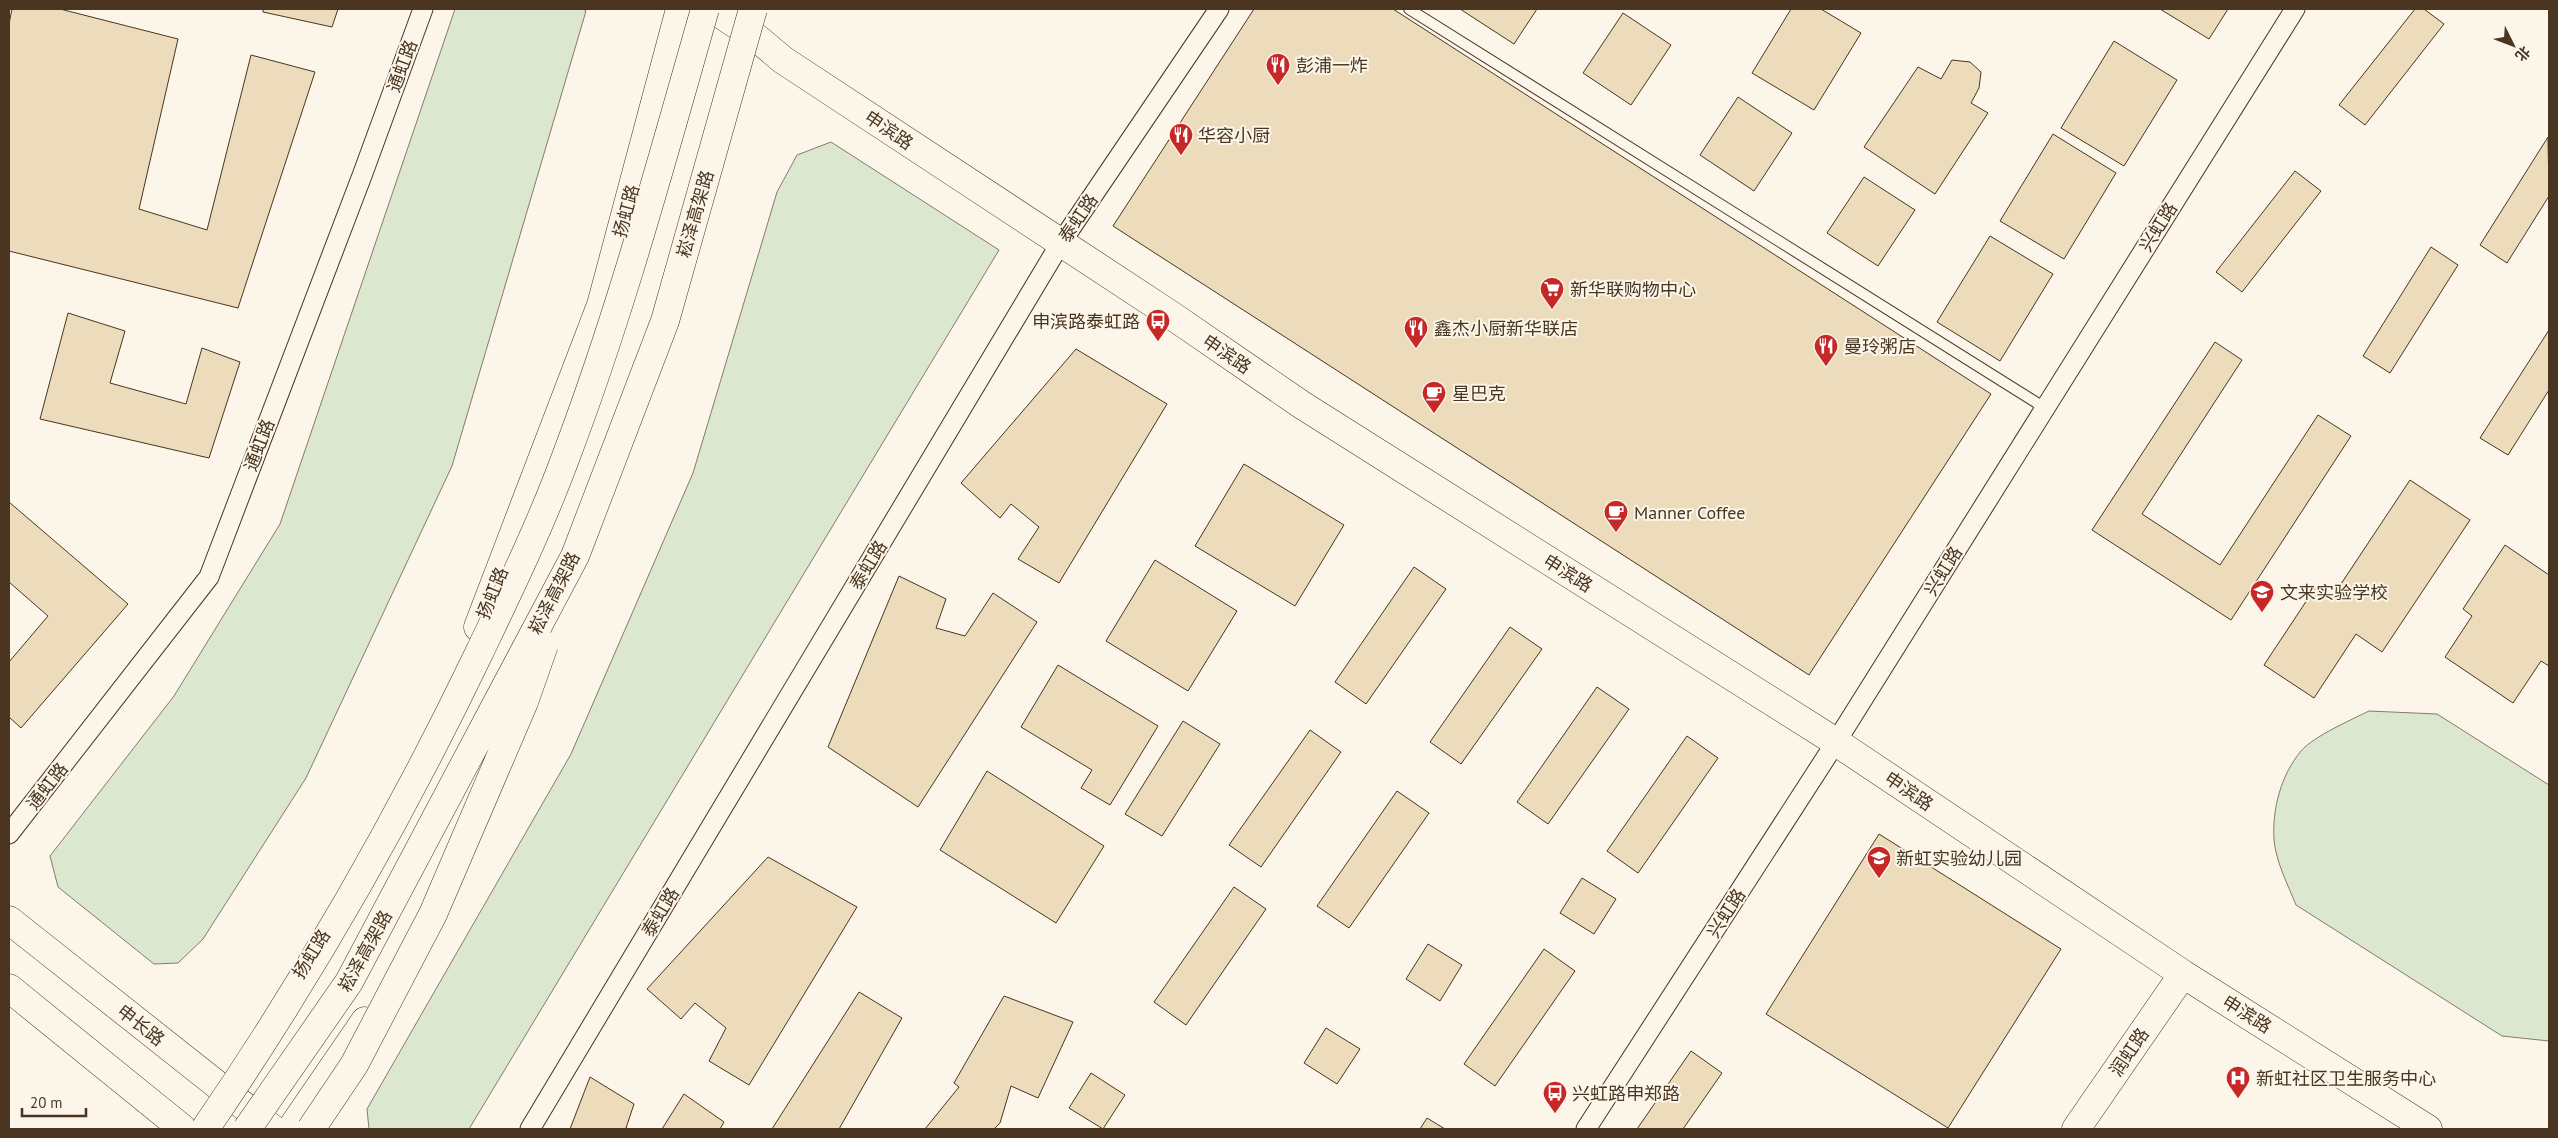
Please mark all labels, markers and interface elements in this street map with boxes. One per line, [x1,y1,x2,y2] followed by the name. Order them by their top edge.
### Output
[2488,20,2538,70] north arrow
[382,37,422,95] street label: 通虹路
[2511,42,2534,65] text: 北
[1265,52,1291,86] restaurant icon: 彭浦一炸
[1296,54,1368,77] place label: 彭浦一炸
[860,105,918,155] street label: 申滨路
[1168,122,1194,156] restaurant icon: 华容小厨
[1198,124,1270,147] place label: 华容小厨
[672,168,718,260] street label: 崧泽高架路
[608,182,644,240] street label: 扬虹路
[1053,189,1103,247] street label: 泰虹路
[2134,198,2182,256] street label: 兴虹路
[1539,276,1565,310] supermarket icon: 新华联购物中心
[1570,278,1696,301] place label: 新华联购物中心
[1145,308,1171,342] bus stop icon: 申滨路泰虹路
[1032,310,1140,333] place label: 申滨路泰虹路
[1403,315,1429,349] restaurant icon: 鑫杰小厨新华联店
[1434,317,1578,340] place label: 鑫杰小厨新华联店
[1198,329,1256,379] street label: 申滨路
[1813,333,1839,367] restaurant icon: 曼玲粥店
[1844,335,1916,358] place label: 曼玲粥店
[1421,380,1447,414] cafe icon: 星巴克
[1452,382,1506,405] place label: 星巴克
[239,416,279,474] street label: 通虹路
[1603,499,1629,533] cafe icon: Manner Coffee
[1634,501,1745,524] place label: Manner Coffee
[844,536,892,594] street label: 泰虹路
[1919,542,1967,600] street label: 兴虹路
[523,548,585,638] street label: 崧泽高架路
[1539,549,1597,597] street label: 申滨路
[471,564,513,622] street label: 扬虹路
[2249,579,2275,613] school or university icon: 文来实验学校
[2280,581,2388,604] place label: 文来实验学校
[21,758,73,814] street label: 通虹路
[1880,766,1938,816] street label: 申滨路
[1866,845,1892,879] school or university icon: 新虹实验幼儿园
[1896,847,2022,870] place label: 新虹实验幼儿园
[636,883,684,941] street label: 泰虹路
[1702,884,1750,942] street label: 兴虹路
[333,906,397,996] street label: 崧泽高架路
[287,925,335,983] street label: 扬虹路
[2218,990,2276,1038] street label: 申滨路
[113,999,169,1051] street label: 申长路
[2104,1023,2154,1081] street label: 润虹路
[2225,1065,2251,1099] hospital icon: 新虹社区卫生服务中心
[2256,1067,2436,1090] place label: 新虹社区卫生服务中心
[1542,1080,1568,1114] bus stop icon: 兴虹路申郑路
[1572,1082,1680,1105] place label: 兴虹路申郑路
[22,1086,86,1118] scale bar
[30,1093,63,1112] text: 20 m

